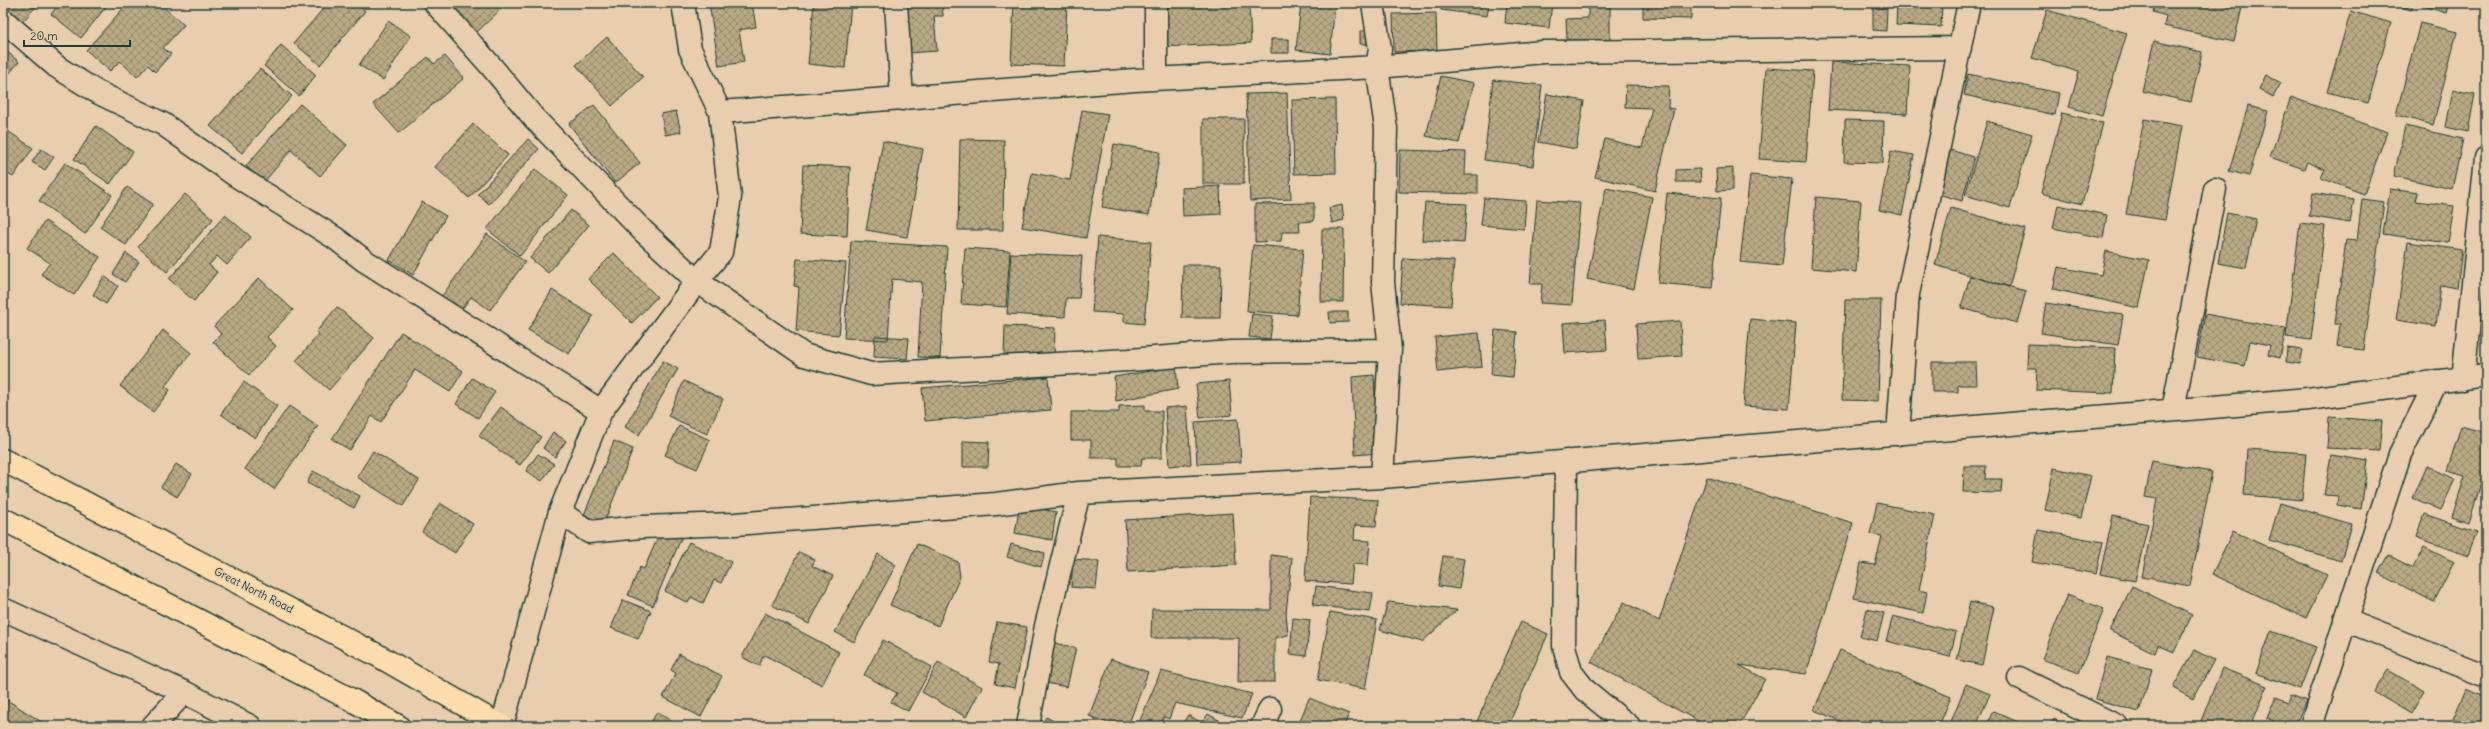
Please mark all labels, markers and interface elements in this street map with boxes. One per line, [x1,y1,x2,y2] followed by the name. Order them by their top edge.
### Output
[24,22,130,48] scale bar
[30,28,58,43] text: 20 m
[212,564,297,616] street label: Great North Road

